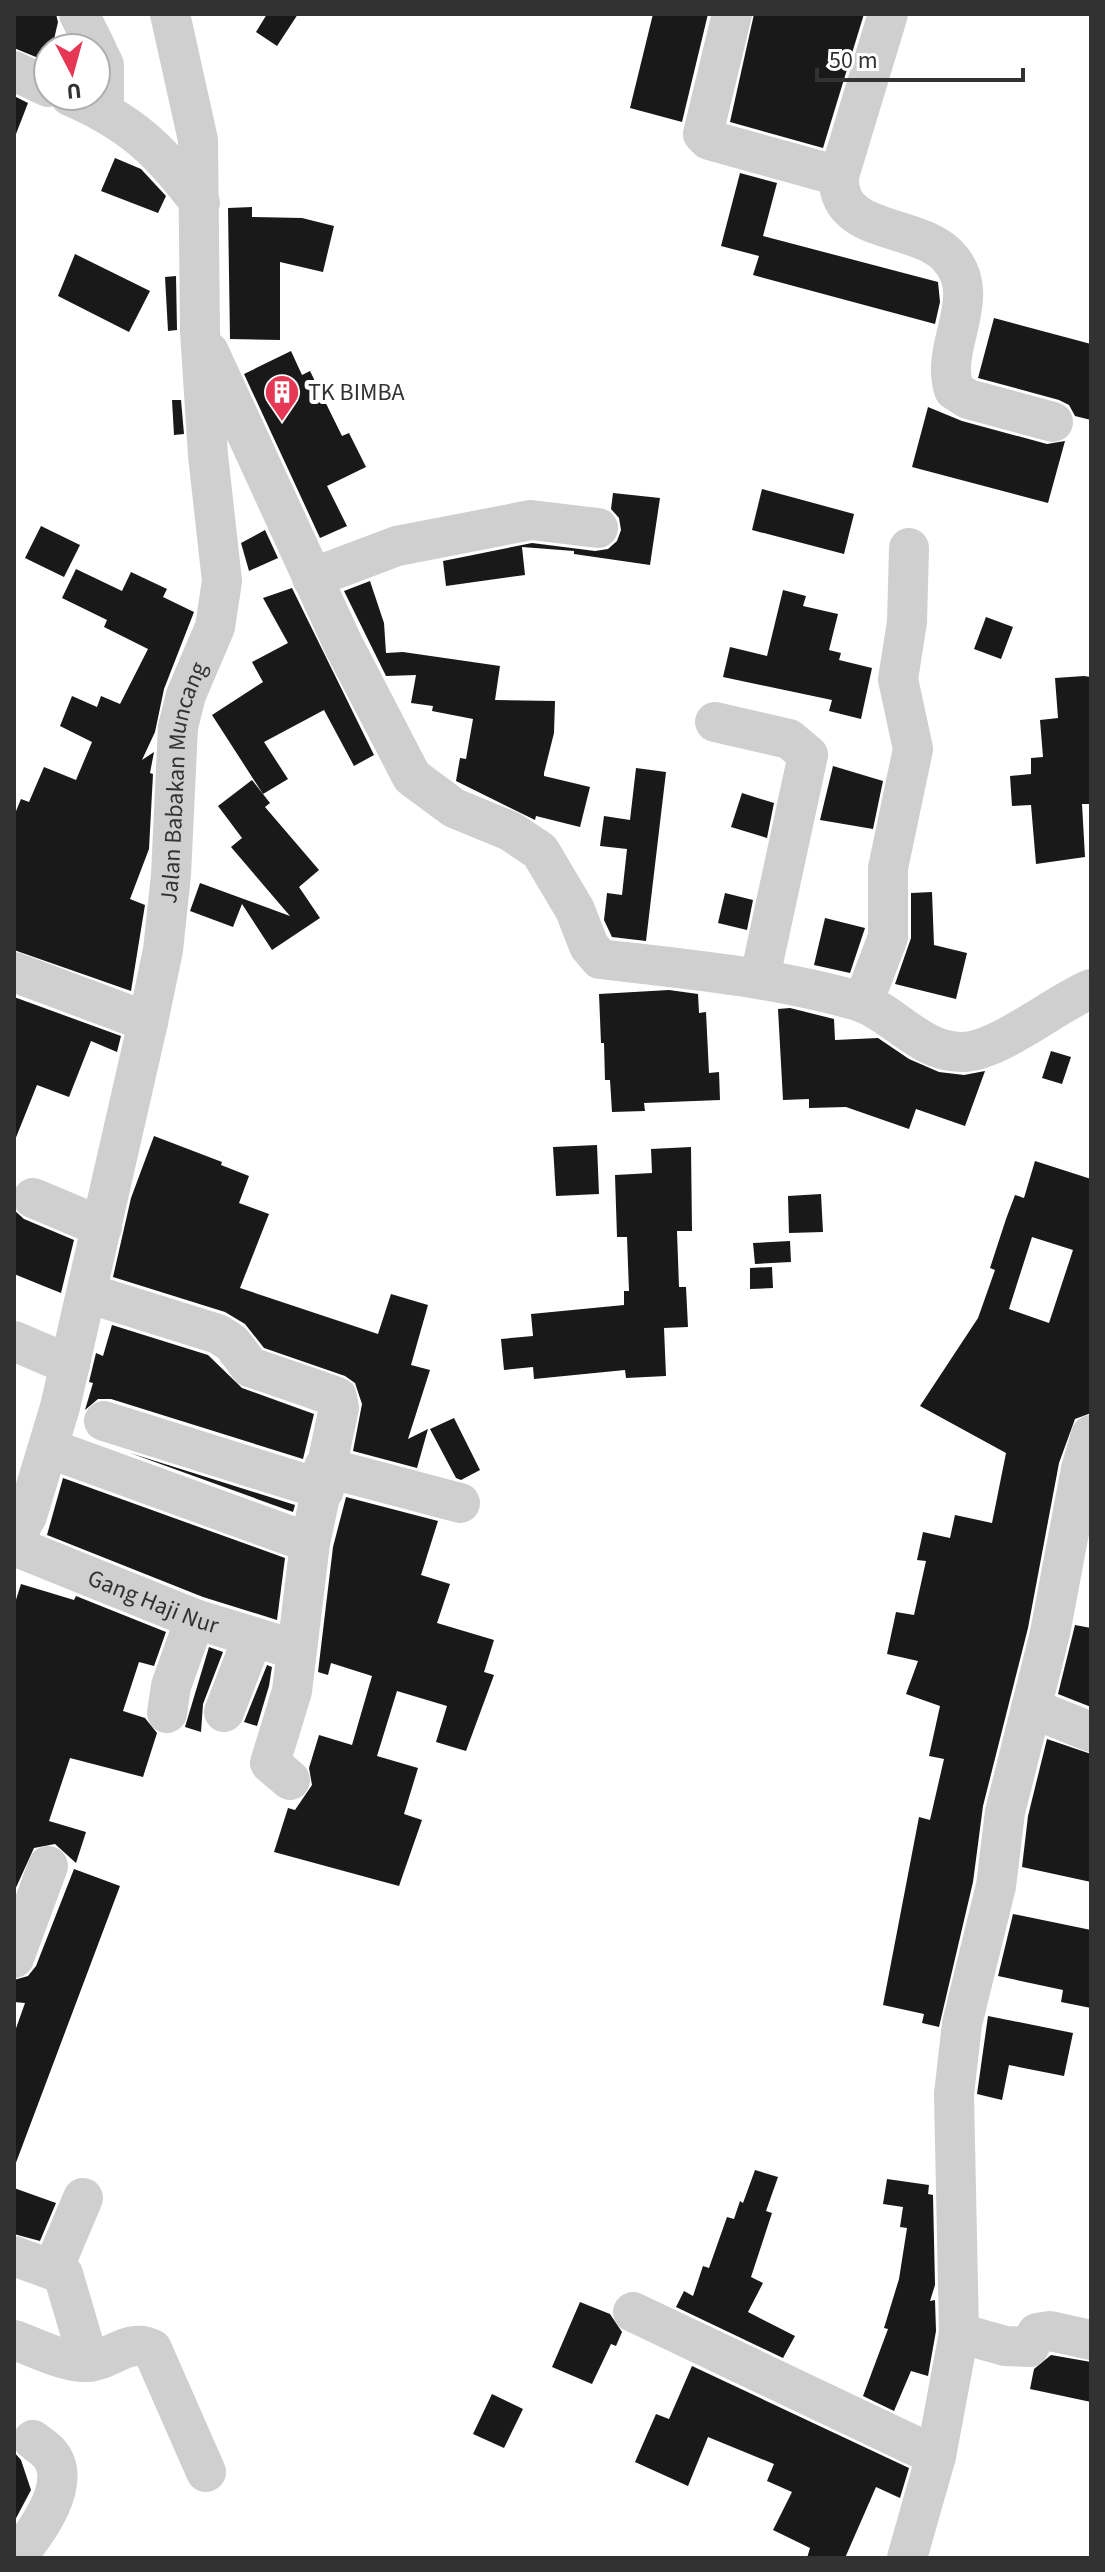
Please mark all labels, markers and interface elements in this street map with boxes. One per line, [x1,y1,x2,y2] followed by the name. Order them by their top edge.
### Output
[32,32,112,112] north arrow
[817,32,1023,82] scale bar
[829,43,878,78] text: 50 m
[65,74,83,108] text: U
[263,373,301,423] building icon: TK BIMBA
[308,375,405,410] place label: TK BIMBA
[151,656,216,905] street label: Jalan Babakan Muncang
[82,1560,224,1643] street label: Gang Haji Nur

